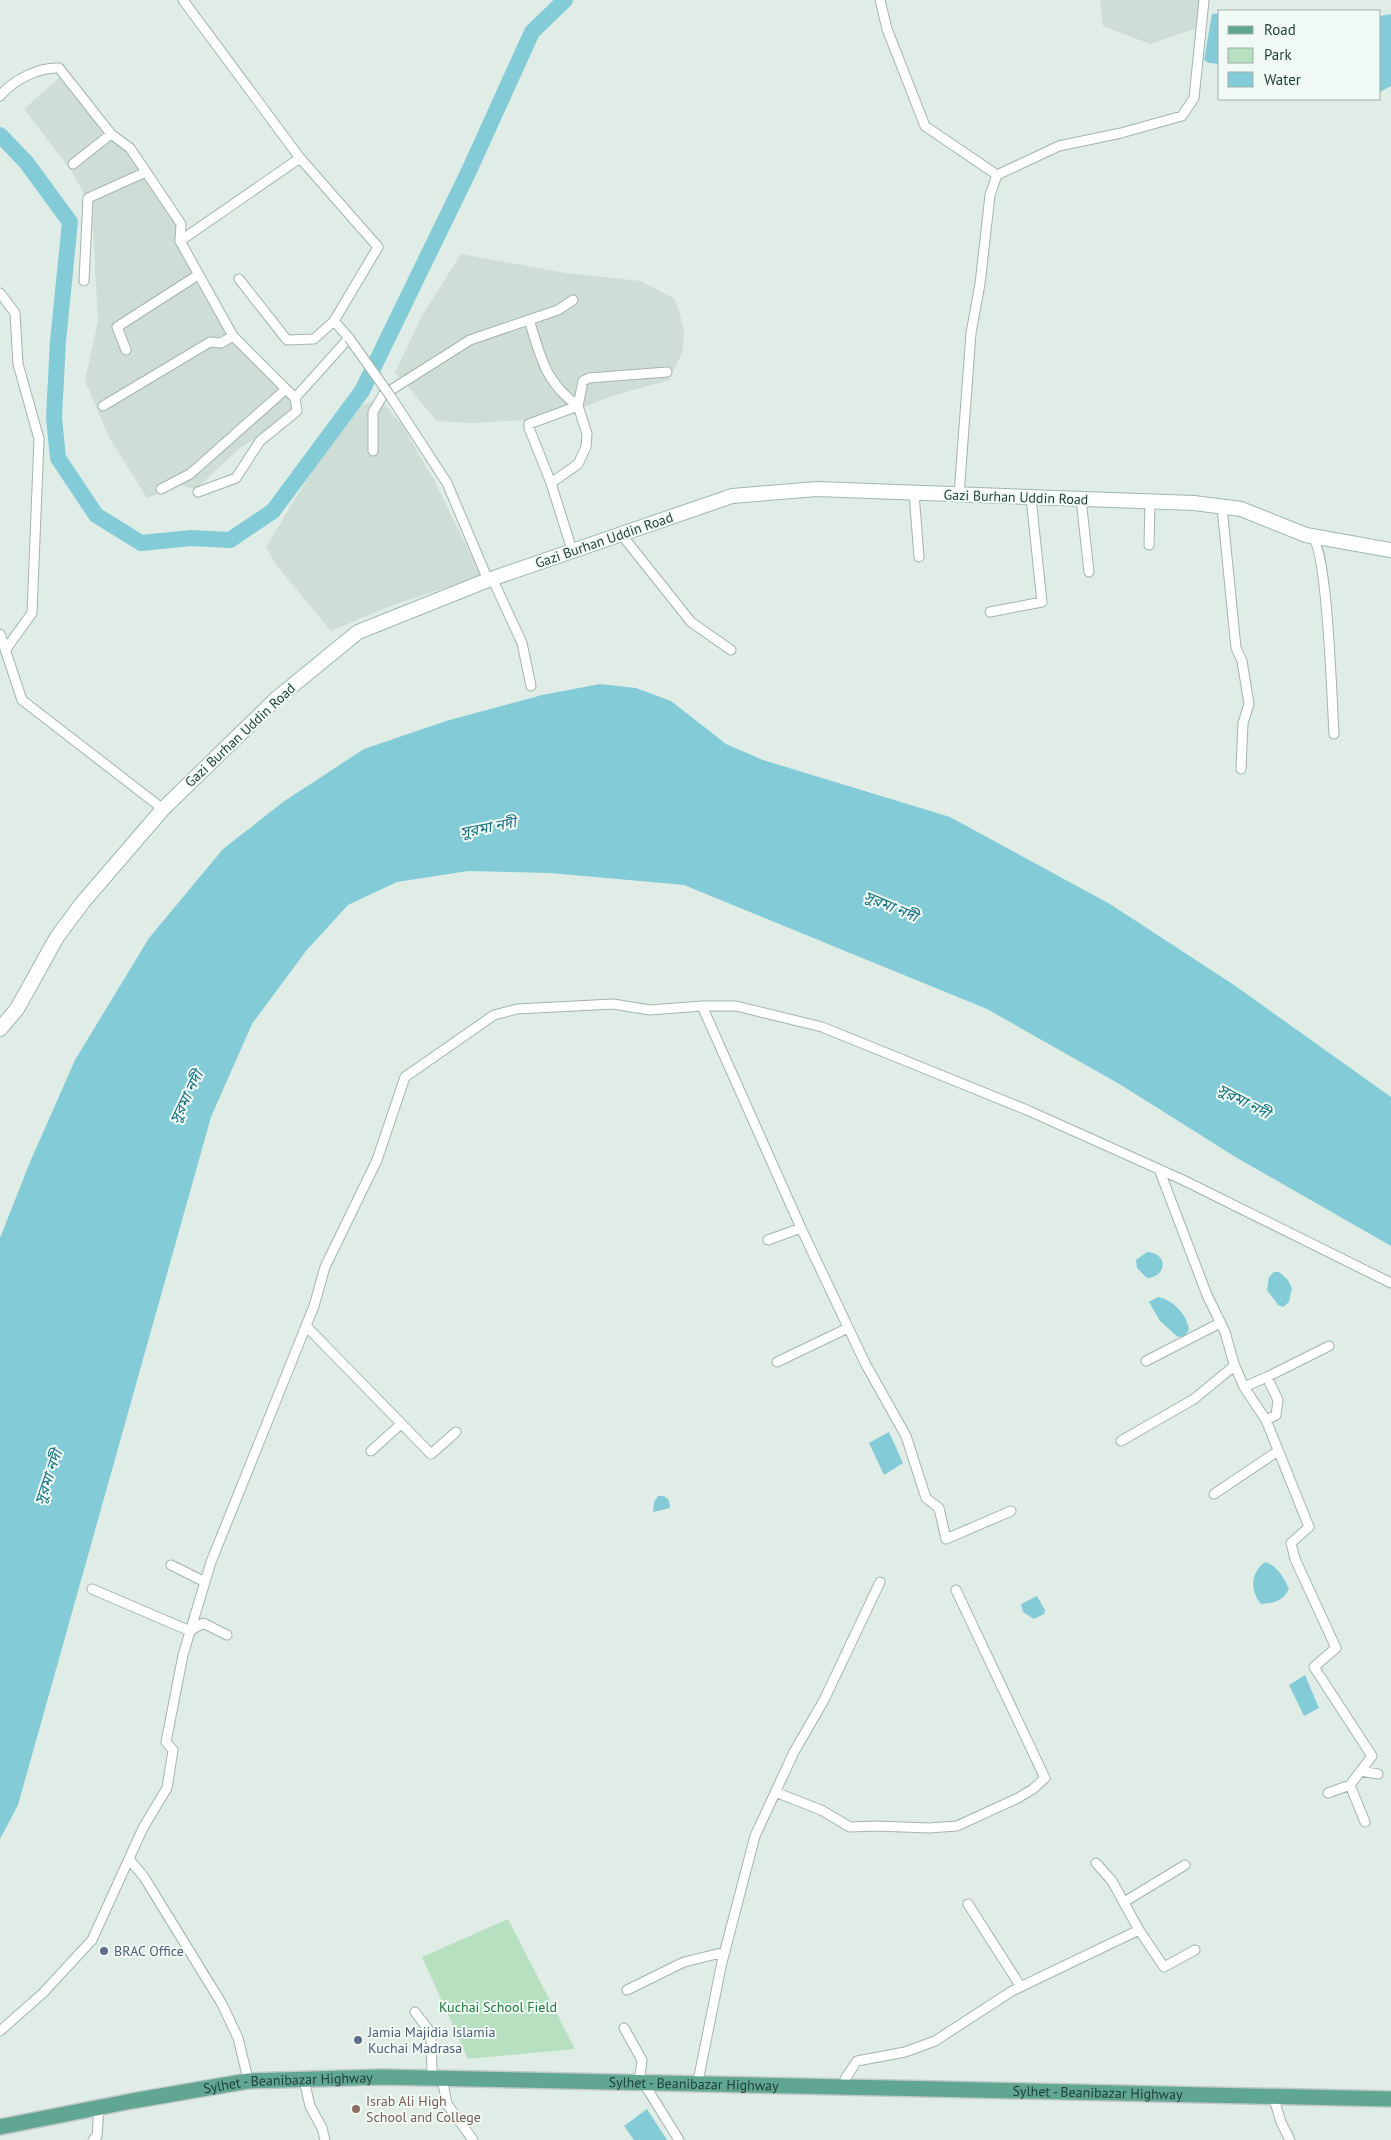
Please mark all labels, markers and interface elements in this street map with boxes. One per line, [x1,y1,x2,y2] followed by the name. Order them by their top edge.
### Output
[1218,10,1381,100] legend
[1264,20,1296,39] text: Road
[1264,45,1292,64] text: Park
[1264,70,1301,89] text: Water
[943,485,1089,509] street label: Gazi Burhan Uddin Road
[533,508,675,572] street label: Gazi Burhan Uddin Road
[181,679,299,791] street label: Gazi Burhan Uddin Road
[458,812,521,842] water label: সুরমা নদী
[861,886,924,927] water label: সুরমা নদী
[165,1065,208,1127] water label: সুরমা নদী
[1214,1079,1276,1124] water label: সুরমা নদী
[30,1444,67,1507] water label: সুরমা নদী
[114,1942,184,1960] place label: BRAC Office
[98,1945,110,1957] marker: BRAC Office
[439,1998,557,2016] park label: Kuchai School Field
[367,2023,495,2057] place label: Jamia Majidia Islamia Kuchai Madrasa
[352,2034,364,2046] marker: Jamia Majidia Islamia Kuchai Madrasa
[202,2068,373,2098] street label: Sylhet - Beanibazar Highway
[608,2073,779,2095] street label: Sylhet - Beanibazar Highway
[1012,2082,1183,2103] street label: Sylhet - Beanibazar Highway
[366,2092,481,2126] place label: Israb Ali High School and College
[350,2103,362,2115] marker: Israb Ali High School and College

